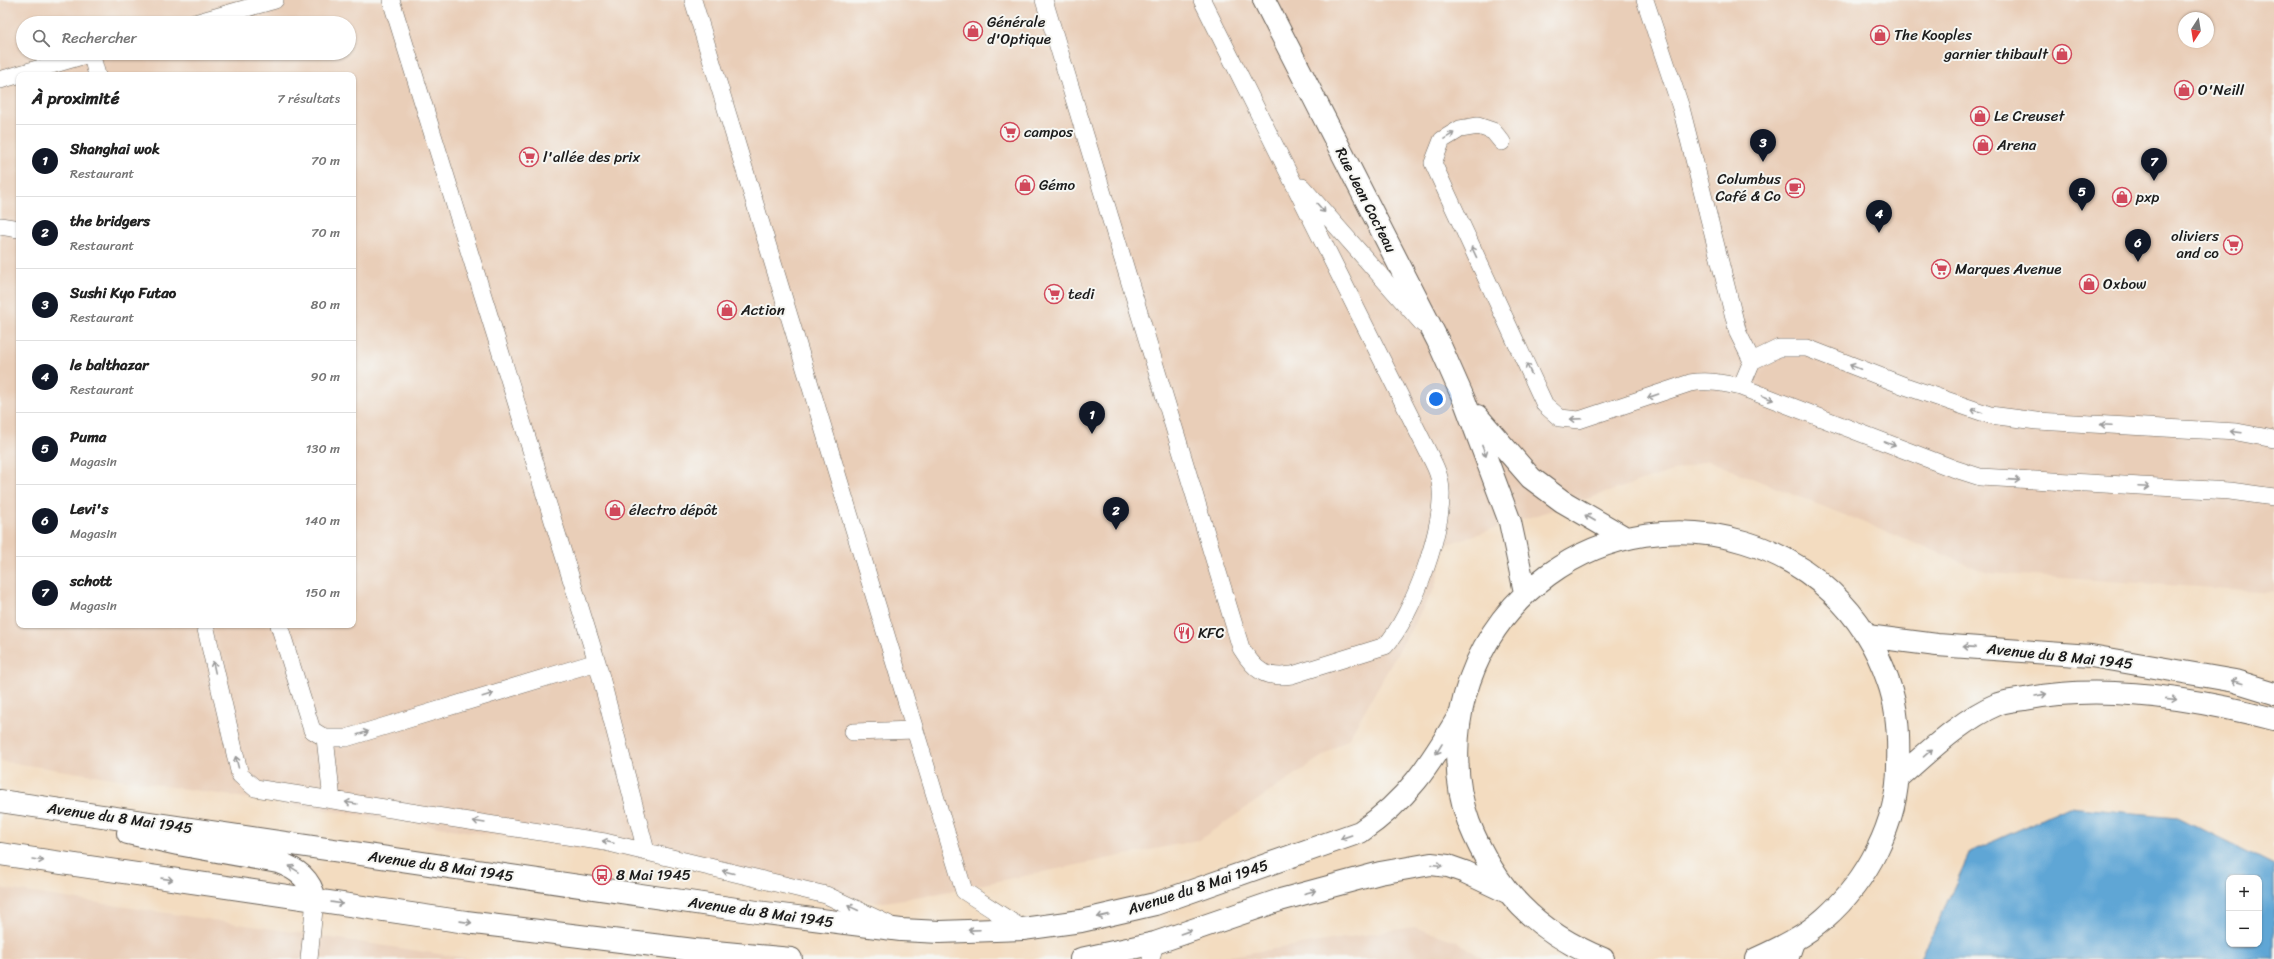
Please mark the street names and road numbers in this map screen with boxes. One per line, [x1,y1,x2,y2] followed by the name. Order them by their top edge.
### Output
[1328,143,1404,257] street label: Rue Jean Cocteau
[1985,635,2134,677] street label: Avenue du 8 Mai 1945
[45,795,194,841] street label: Avenue du 8 Mai 1945
[366,843,515,889] street label: Avenue du 8 Mai 1945
[1123,852,1272,922] street label: Avenue du 8 Mai 1945
[686,889,835,935] street label: Avenue du 8 Mai 1945

